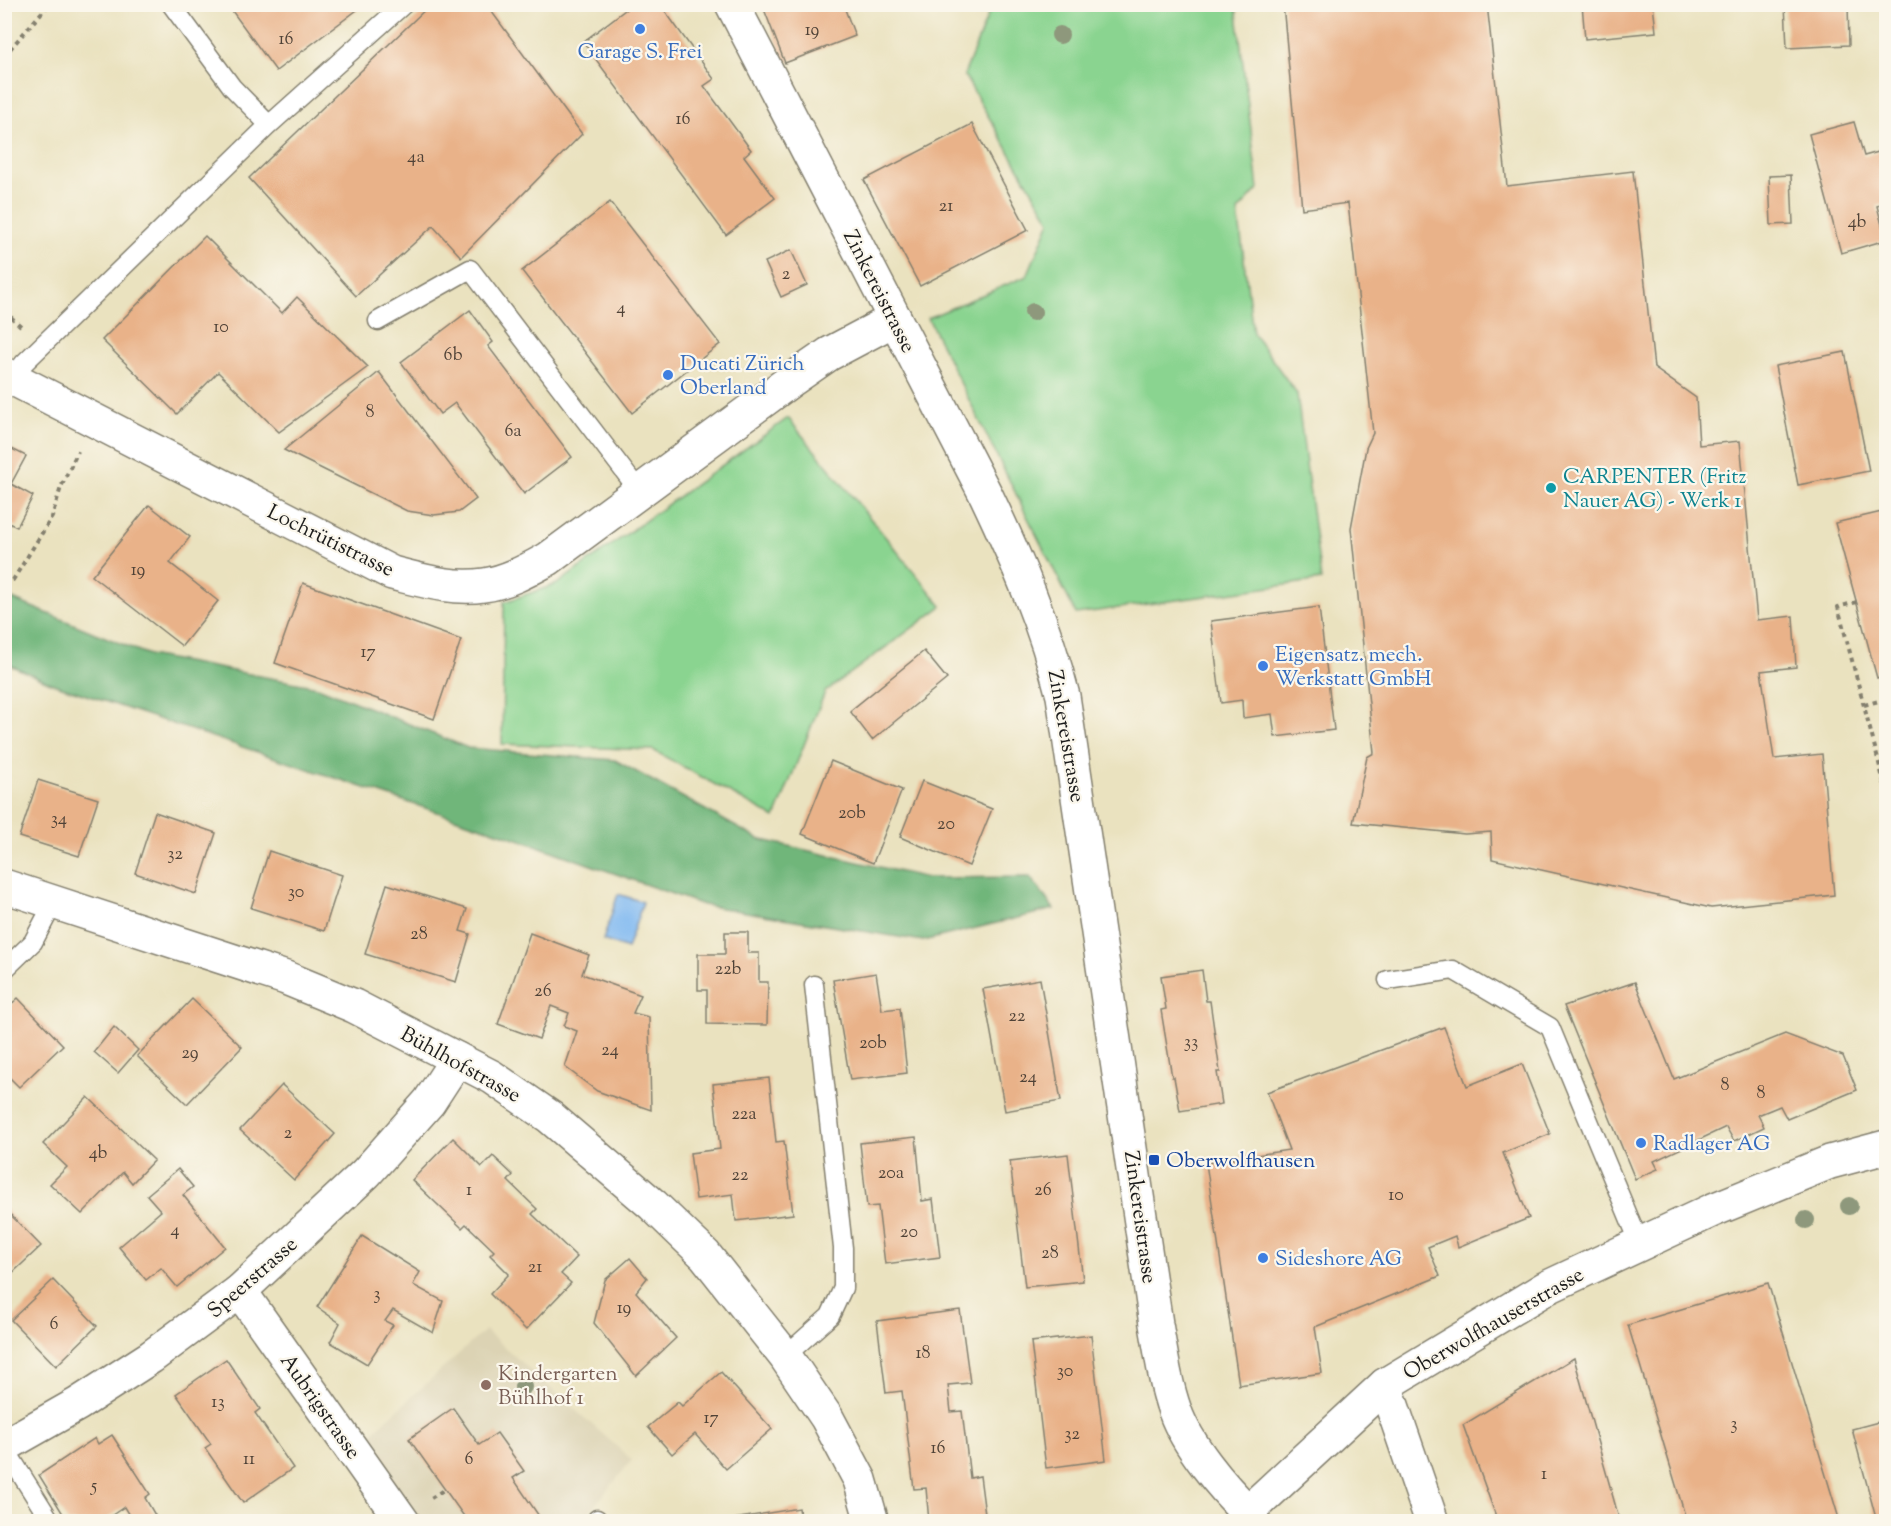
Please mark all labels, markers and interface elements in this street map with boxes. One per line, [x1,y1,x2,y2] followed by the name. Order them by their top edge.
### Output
[805,18,820,44] house number: 19
[633,22,647,36] marker: Garage S. Frei
[278,27,294,53] house number: 16
[578,38,702,68] place label: Garage S. Frei
[675,107,691,133] house number: 16
[407,145,425,171] house number: 4a
[939,194,953,220] house number: 21
[1848,210,1867,236] house number: 4b
[834,225,922,358] street label: Zinkereistrasse
[782,262,791,288] house number: 2
[616,296,626,322] house number: 4
[213,315,229,341] house number: 10
[443,343,463,369] house number: 6b
[680,350,805,404] place label: Ducati Zürich Oberland
[661,368,675,382] marker: Ducati Zürich Oberland
[366,400,375,426] house number: 8
[504,419,522,445] house number: 6a
[1563,463,1747,517] place label: CARPENTER (Fritz Nauer AG) - Werk 1
[1544,481,1558,495] marker: CARPENTER (Fritz Nauer AG) - Werk 1
[262,498,399,586] street label: Lochrütistrasse
[131,558,146,584] house number: 19
[360,640,376,666] house number: 17
[1275,641,1432,695] place label: Eigensatz. mech. Werkstatt GmbH
[1256,659,1270,673] marker: Eigensatz. mech. Werkstatt GmbH
[1039,668,1091,805] street label: Zinkereistrasse
[838,801,866,827] house number: 20b
[51,807,67,833] house number: 34
[937,812,955,838] house number: 20
[167,842,183,868] house number: 32
[288,880,304,906] house number: 30
[410,922,428,948] house number: 28
[715,957,741,983] house number: 22b
[534,979,552,1005] house number: 26
[1009,1004,1026,1030] house number: 22
[394,1020,526,1111] street label: Bühlhofstrasse
[1184,1030,1198,1056] house number: 33
[859,1031,887,1057] house number: 20b
[601,1038,619,1064] house number: 24
[181,1041,199,1067] house number: 29
[1019,1065,1037,1091] house number: 24
[1721,1073,1730,1099] house number: 8
[1757,1081,1766,1107] house number: 8
[731,1102,757,1128] house number: 22a
[284,1121,293,1147] house number: 2
[1653,1130,1770,1160] place label: Radlager AG
[1634,1136,1648,1150] marker: Radlager AG
[89,1141,108,1167] house number: 4b
[1166,1147,1315,1177] place label: Oberwolfhausen
[1115,1149,1163,1286] street label: Zinkereistrasse
[1147,1153,1161,1167] marker: Oberwolfhausen
[878,1161,904,1187] house number: 20a
[732,1163,749,1189] house number: 22
[466,1178,472,1204] house number: 1
[1034,1178,1052,1204] house number: 26
[1388,1183,1404,1209] house number: 10
[170,1218,180,1244] house number: 4
[900,1220,918,1246] house number: 20
[202,1231,305,1326] street label: Speerstrasse
[1041,1241,1059,1267] house number: 28
[1275,1245,1402,1275] place label: Sideshore AG
[1256,1251,1270,1265] marker: Sideshore AG
[528,1255,542,1281] house number: 21
[1398,1261,1590,1389] street label: Oberwolfhauserstrasse
[373,1282,381,1308] house number: 3
[617,1296,632,1322] house number: 19
[50,1312,59,1338] house number: 6
[915,1341,931,1367] house number: 18
[272,1348,367,1466] street label: Aubrigstrasse
[1057,1359,1073,1385] house number: 30
[498,1360,618,1414] place label: Kindergarten Bühlhof 1
[479,1378,493,1392] marker: Kindergarten Bühlhof 1
[211,1390,225,1416] house number: 13
[703,1406,719,1432] house number: 17
[1730,1412,1738,1438] house number: 3
[1064,1422,1080,1448] house number: 32
[930,1436,946,1462] house number: 16
[243,1447,255,1473] house number: 11
[465,1447,474,1473] house number: 6
[1541,1462,1547,1488] house number: 1
[90,1474,97,1500] house number: 5

